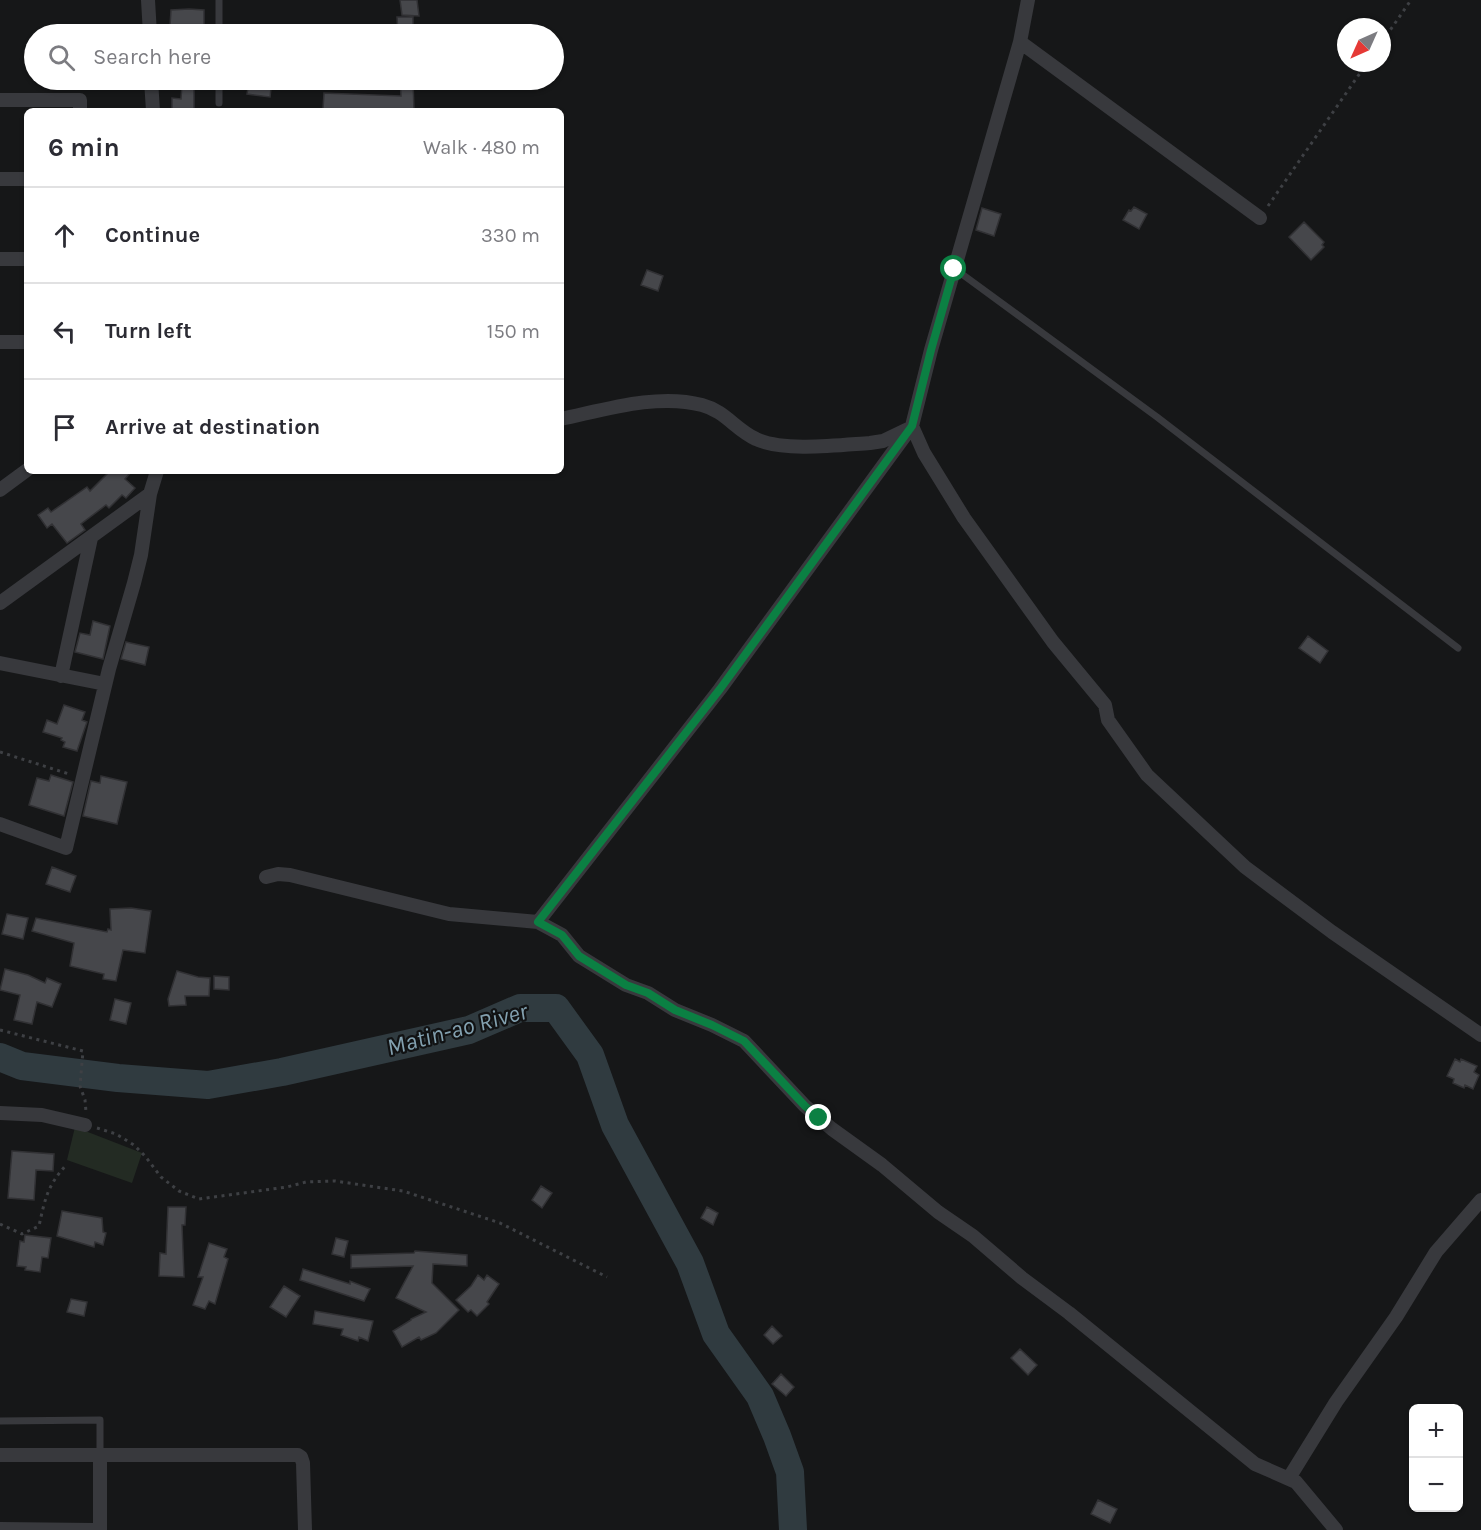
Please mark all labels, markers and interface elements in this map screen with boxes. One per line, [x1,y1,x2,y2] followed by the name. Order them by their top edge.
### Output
[1337,18,1391,72] north arrow
[24,24,564,90] search box
[45,41,78,74] icon: search
[93,44,211,70] text: Search here
[48,132,120,163] text: 6 min
[423,136,540,159] text: Walk · 480 m
[48,219,81,252] icon: ahead
[105,222,200,248] text: Continue
[481,224,540,247] text: 330 m
[940,255,966,281] route start
[48,315,81,348] icon: left
[105,318,192,344] text: Turn left
[487,320,540,343] text: 150 m
[48,411,81,444] icon: arrive
[105,414,320,440] text: Arrive at destination
[384,997,531,1061] water label: Matin-ao River
[805,1104,831,1130] route end
[1409,1404,1463,1512] map controls
[1409,1404,1463,1458] button: +
[1409,1458,1463,1512] button: −

